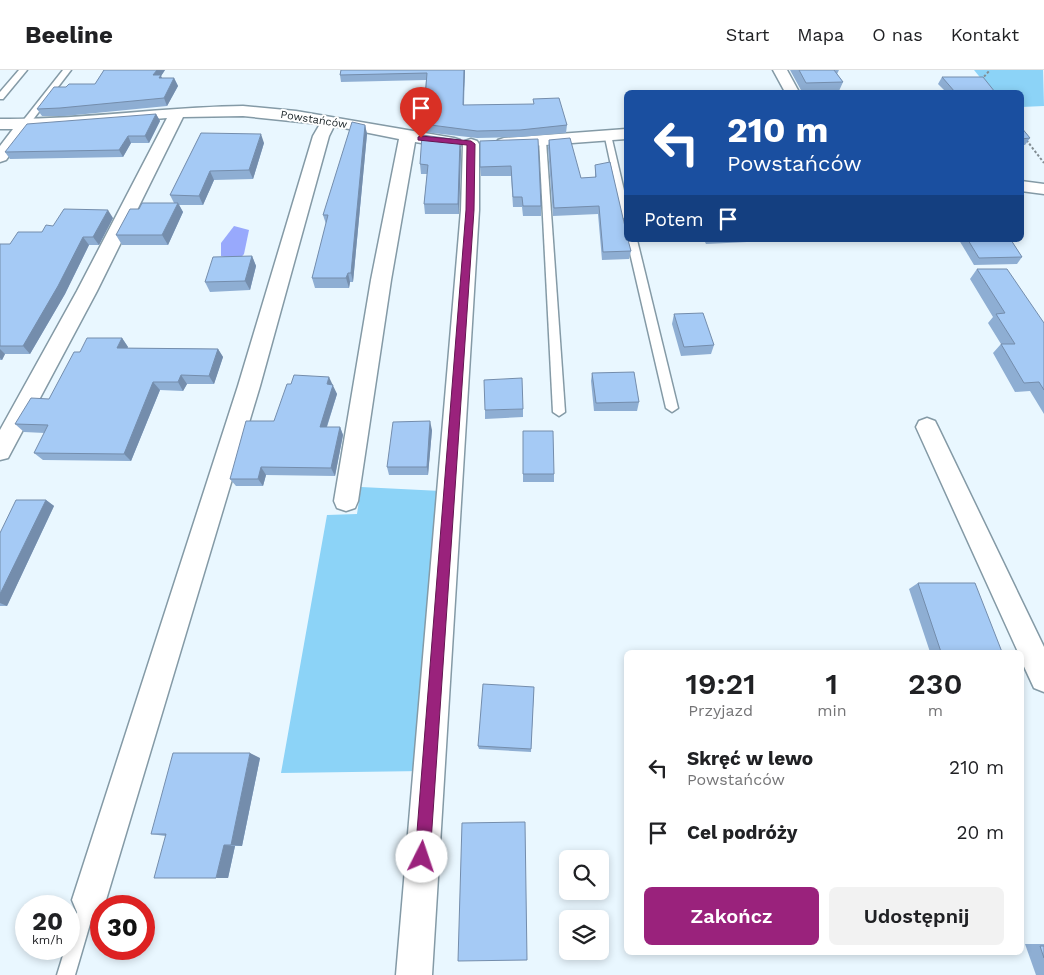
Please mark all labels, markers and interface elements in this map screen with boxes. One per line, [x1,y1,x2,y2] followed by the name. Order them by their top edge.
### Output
[25,21,113,49] text: Beeline
[726,24,769,45] text: Start
[797,24,844,45] text: Mapa
[872,24,923,45] text: O nas
[951,24,1019,45] text: Kontakt
[400,87,442,138] pin
[407,94,435,122] icon: arrive
[280,108,348,131] street label: Powstańców
[727,109,828,151] text: 210 m
[644,110,709,175] icon: left
[727,151,862,176] text: Powstańców
[714,205,742,233] icon: arrive
[644,208,704,231] text: Potem
[685,666,756,701] text: 19:21
[826,666,838,701] text: 1
[908,666,963,701] text: 230
[688,701,753,720] text: Przyjazd
[817,701,847,720] text: min
[928,701,943,720] text: m
[687,747,813,770] text: Skręć w lewo
[644,754,672,782] icon: left
[949,756,1004,779] text: 210 m
[687,770,785,789] text: Powstańców
[644,819,672,847] icon: arrive
[687,821,797,844] text: Cel podróży
[957,821,1004,844] text: 20 m
[395,830,447,882] position arrow
[559,850,609,960] map controls
[559,850,609,900] button: search
[644,887,819,945] button: Zakończ
[829,887,1004,945] button: Udostępnij
[90,895,155,960] speed limit sign: 30
[32,907,63,936] text: 20
[559,910,609,960] button: layers
[32,933,63,947] text: km/h

